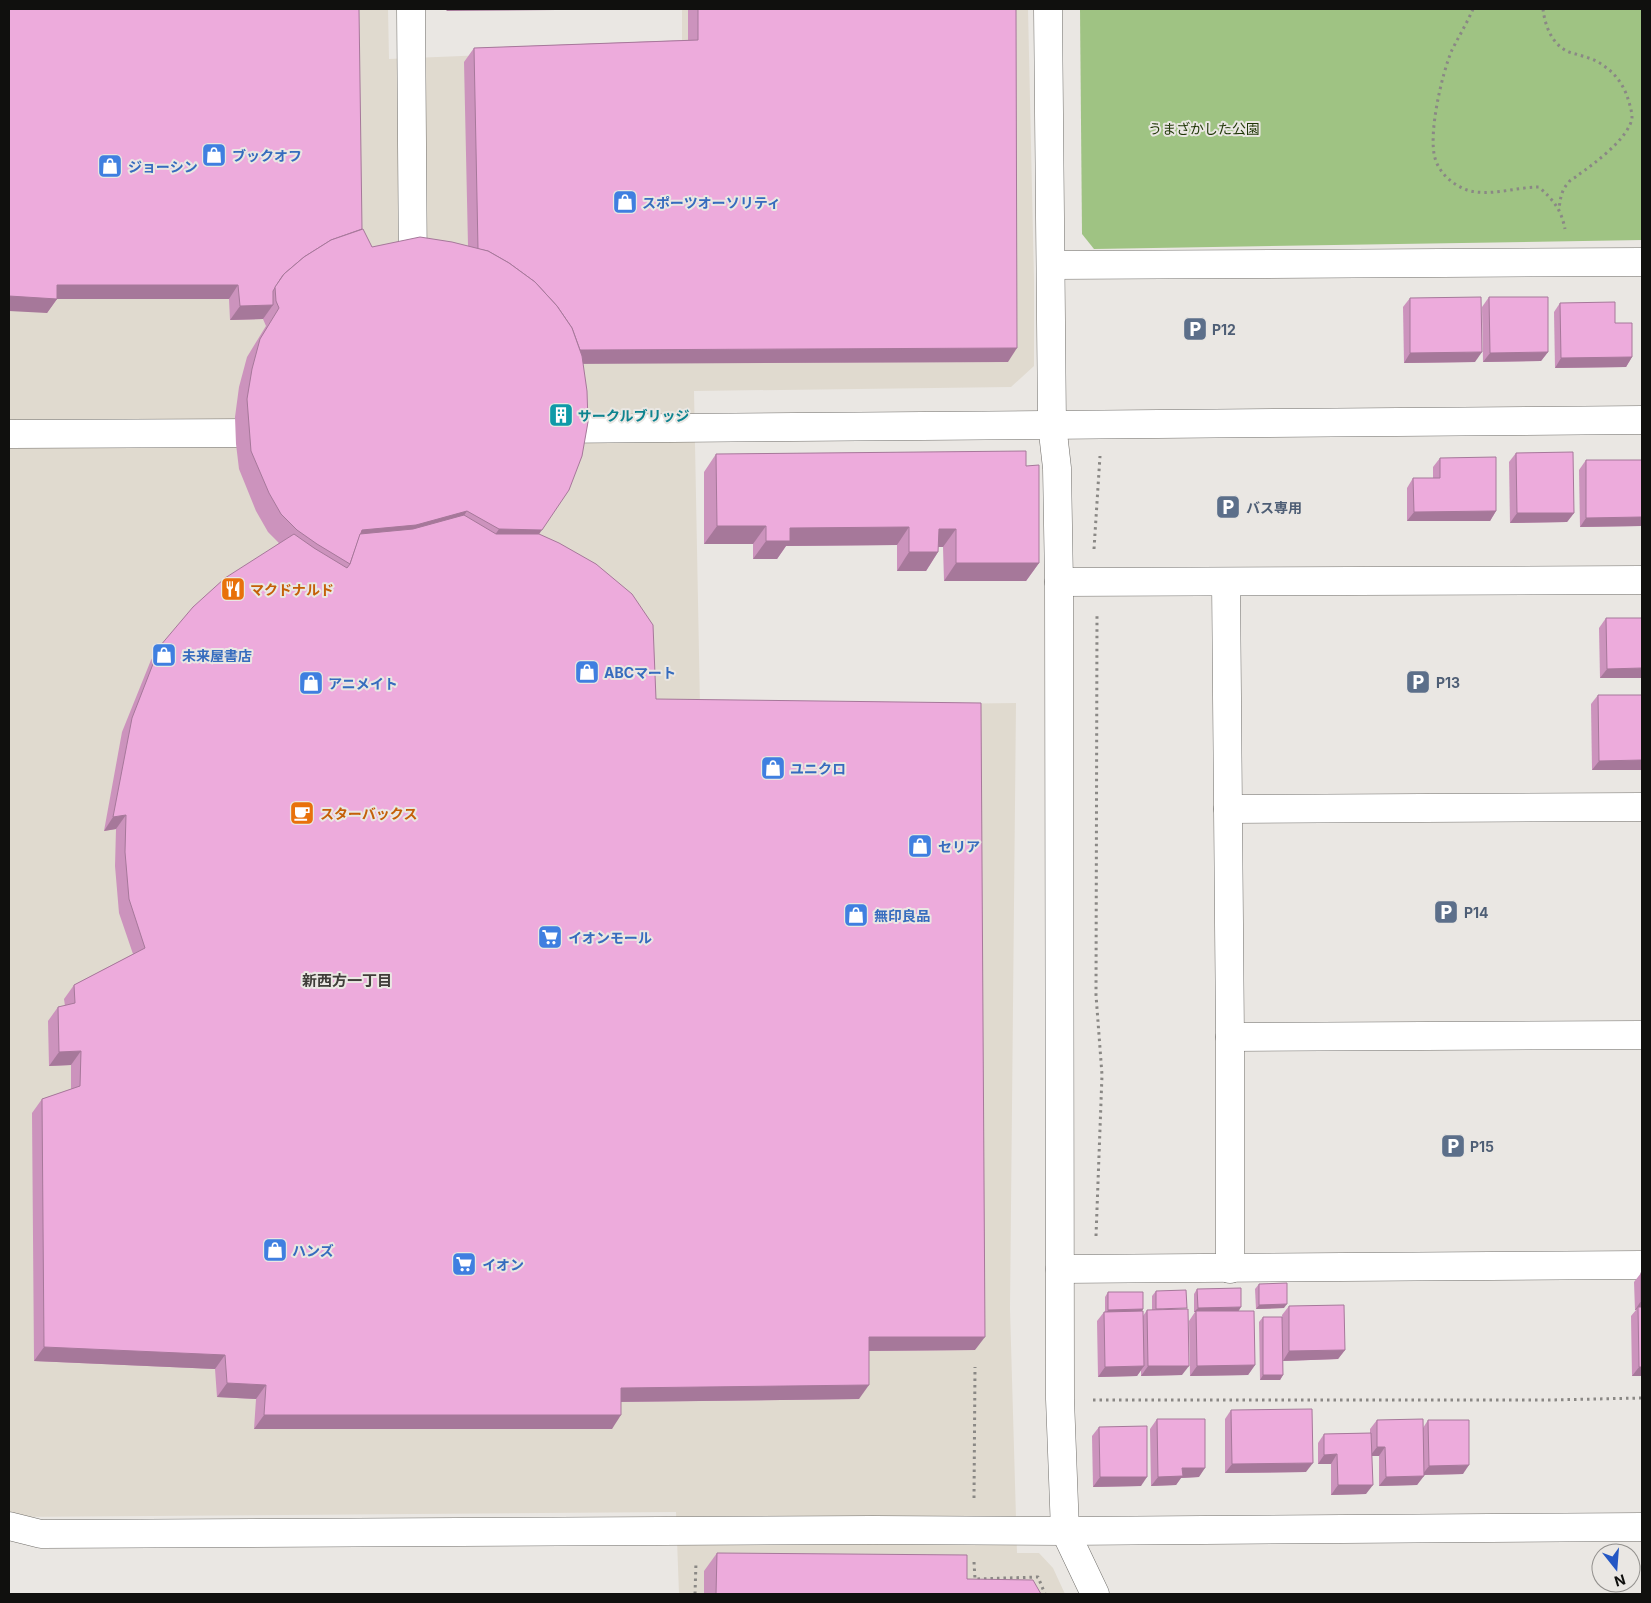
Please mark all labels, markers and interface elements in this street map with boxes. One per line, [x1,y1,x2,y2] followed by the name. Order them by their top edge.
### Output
[1148,120,1260,137] park label: うまざかした公園
[201,142,227,168] shop icon: ブックオフ
[232,147,302,164] place label: ブックオフ
[97,153,123,179] shop icon: ジョーシン
[128,158,198,175] place label: ジョーシン
[612,189,638,215] shop icon: スポーツオーソリティ
[642,194,781,211] place label: スポーツオーソリティ
[1182,316,1208,342] parking icon: P12
[1212,321,1236,338] place label: P12
[548,402,574,428] building icon: サークルブリッジ
[578,407,690,424] place label: サークルブリッジ
[1215,494,1241,520] parking icon: バス専用
[1246,499,1302,516] place label: バス専用
[220,576,246,602] restaurant icon: マクドナルド
[250,581,334,598] place label: マクドナルド
[151,642,177,668] shop icon: 未来屋書店
[182,647,252,664] place label: 未来屋書店
[574,659,600,685] shop icon: ABCマート
[604,664,676,681] place label: ABCマート
[1405,669,1431,695] parking icon: P13
[298,670,324,696] shop icon: アニメイト
[1436,674,1460,691] place label: P13
[328,675,398,692] place label: アニメイト
[760,755,786,781] shop icon: ユニクロ
[790,760,846,777] place label: ユニクロ
[289,800,315,826] cafe icon: スターバックス
[320,805,417,822] place label: スターバックス
[907,833,933,859] shop icon: セリア
[938,838,980,855] place label: セリア
[1433,899,1459,925] parking icon: P14
[843,902,869,928] shop icon: 無印良品
[1464,904,1489,921] place label: P14
[874,907,930,924] place label: 無印良品
[537,924,563,950] supermarket icon: イオンモール
[568,929,652,946] place label: イオンモール
[302,971,392,990] district label: 新西方一丁目
[1440,1133,1466,1159] parking icon: P15
[1470,1138,1494,1155] place label: P15
[262,1237,288,1263] shop icon: ハンズ
[292,1242,334,1259] place label: ハンズ
[451,1251,477,1277] supermarket icon: イオン
[482,1256,524,1273] place label: イオン
[1591,1543,1641,1593] north arrow
[1612,1571,1628,1591] text: N

